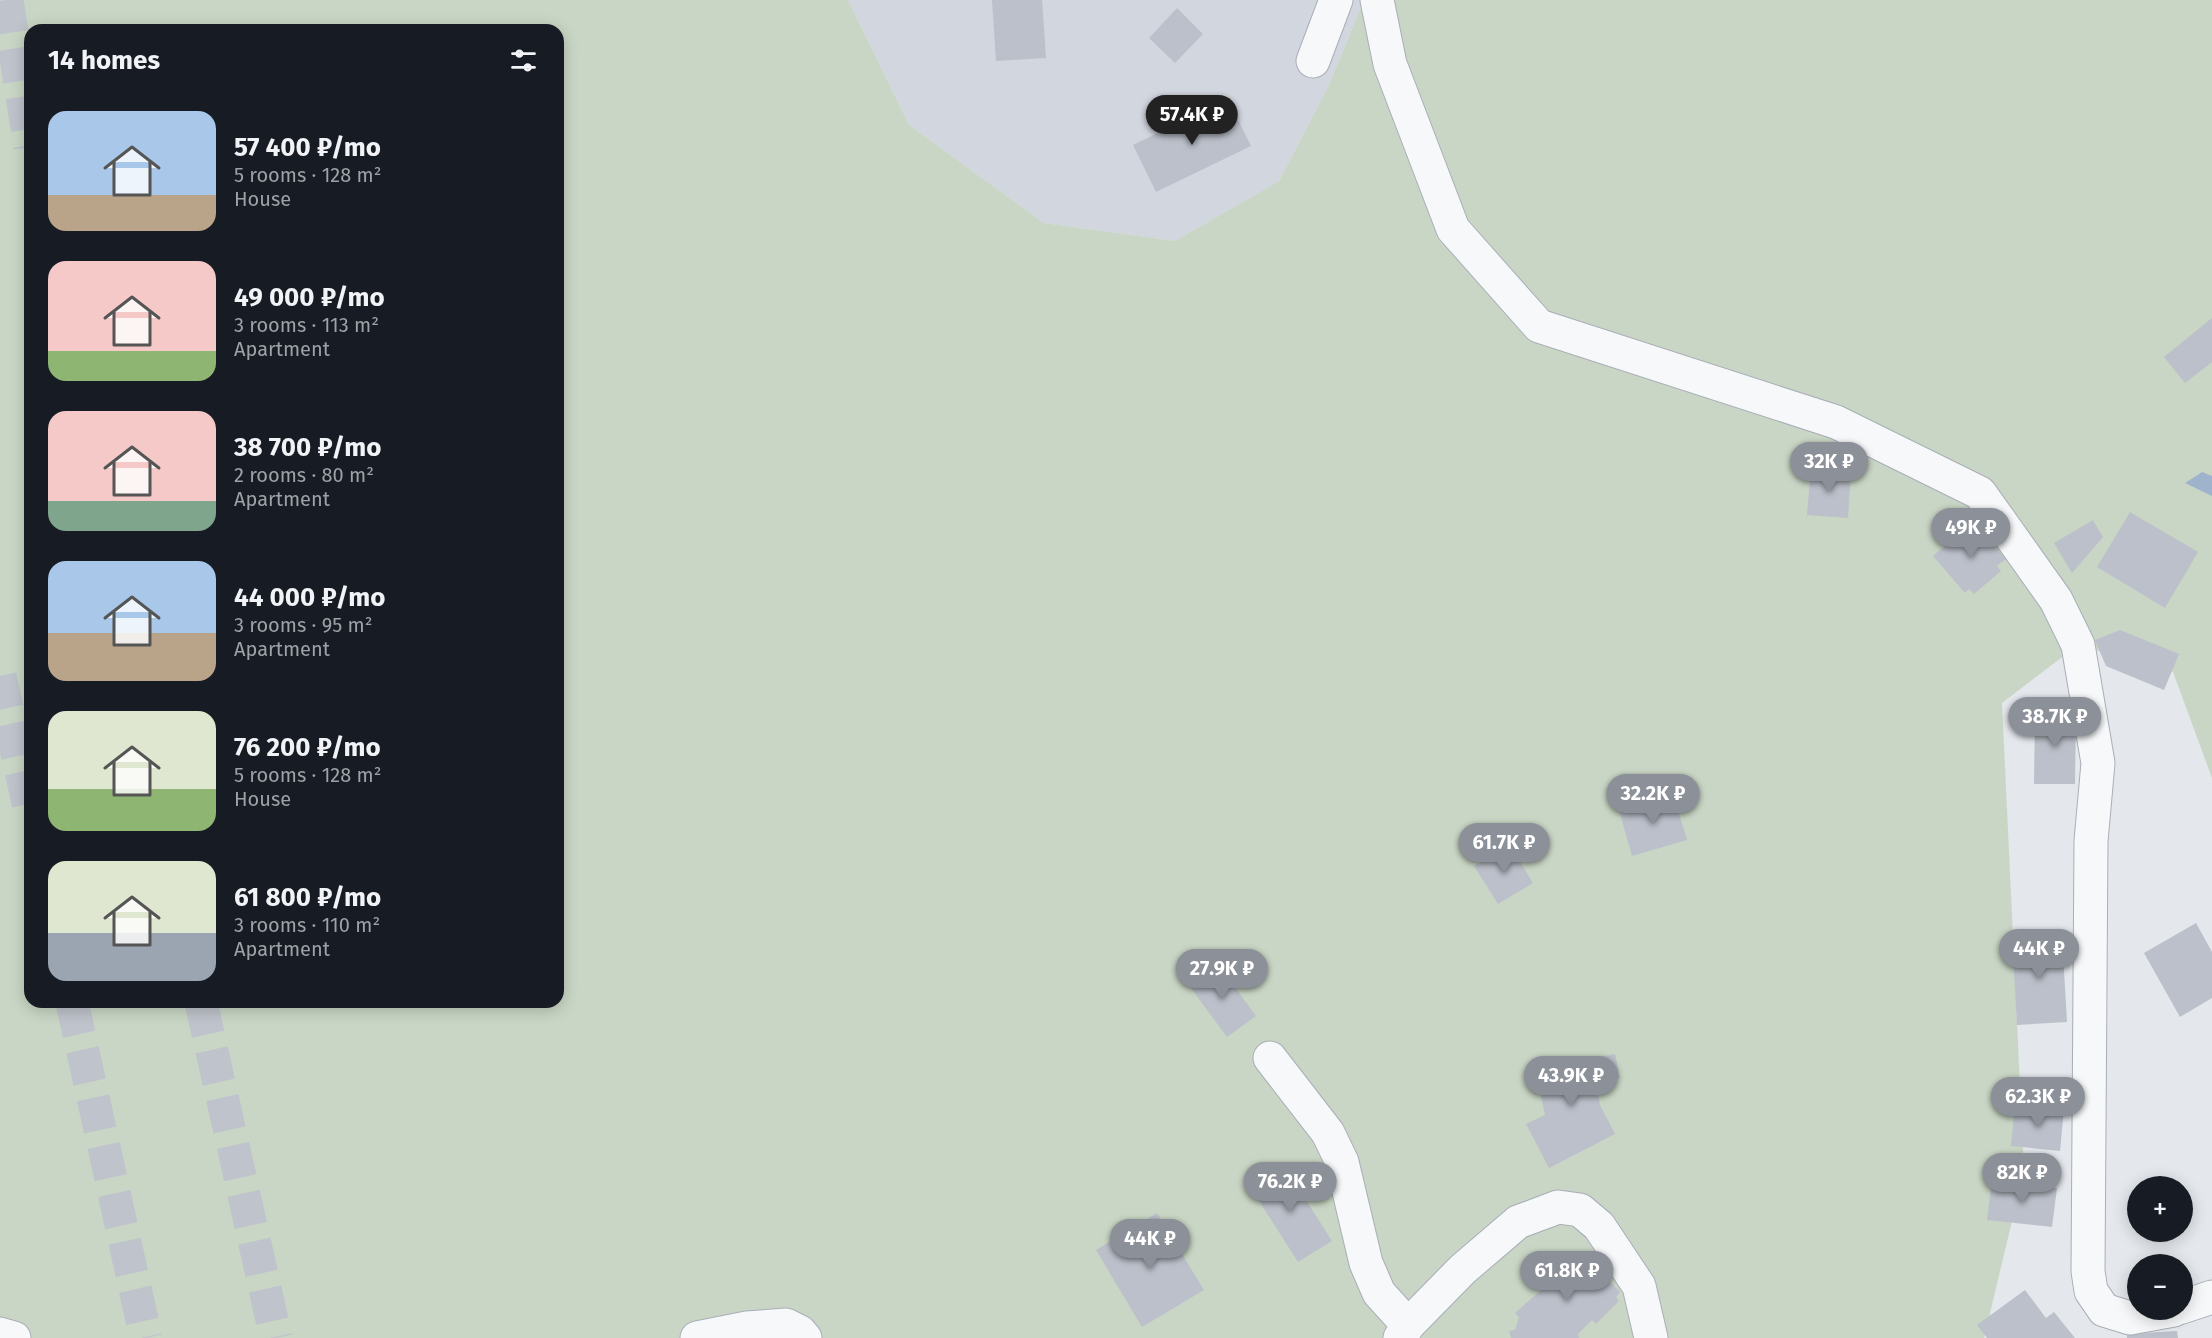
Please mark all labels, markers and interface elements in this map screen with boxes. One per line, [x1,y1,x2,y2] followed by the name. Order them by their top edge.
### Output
[507,44,540,77] icon: filters
[48,45,160,76] text: 14 homes
[1137,95,1247,146] pin: 57.4K ₽
[1160,102,1224,126] text: 57.4K ₽
[234,132,381,163] text: 57 400 ₽/mo
[96,135,168,207] icon: home
[234,163,382,187] text: 5 rooms · 128 m²
[234,187,291,211] text: House
[234,282,385,313] text: 49 000 ₽/mo
[96,285,168,357] icon: home
[234,313,379,337] text: 3 rooms · 113 m²
[234,337,330,361] text: Apartment
[234,432,381,463] text: 38 700 ₽/mo
[96,435,168,507] icon: home
[1787,442,1871,493] pin: 32K ₽
[1804,449,1854,473] text: 32K ₽
[234,463,374,487] text: 2 rooms · 80 m²
[234,487,330,511] text: Apartment
[1929,508,2013,559] pin: 49K ₽
[1945,515,1997,539] text: 49K ₽
[234,582,385,613] text: 44 000 ₽/mo
[96,585,168,657] icon: home
[234,613,373,637] text: 3 rooms · 95 m²
[234,637,330,661] text: Apartment
[2000,697,2110,748] pin: 38.7K ₽
[2022,704,2088,728] text: 38.7K ₽
[234,732,381,763] text: 76 200 ₽/mo
[96,735,168,807] icon: home
[234,763,382,787] text: 5 rooms · 128 m²
[1598,774,1708,825] pin: 32.2K ₽
[1621,781,1685,805] text: 32.2K ₽
[234,787,291,811] text: House
[1449,823,1559,874] pin: 61.7K ₽
[1473,830,1535,854] text: 61.7K ₽
[234,882,381,913] text: 61 800 ₽/mo
[96,885,168,957] icon: home
[234,913,380,937] text: 3 rooms · 110 m²
[1997,929,2081,980] pin: 44K ₽
[2013,936,2065,960] text: 44K ₽
[234,937,330,961] text: Apartment
[1167,949,1277,1000] pin: 27.9K ₽
[1190,956,1254,980] text: 27.9K ₽
[1516,1056,1626,1107] pin: 43.9K ₽
[1538,1063,1604,1087] text: 43.9K ₽
[1983,1077,2093,1128] pin: 62.3K ₽
[2005,1084,2071,1108] text: 62.3K ₽
[1980,1153,2064,1204] pin: 82K ₽
[1996,1160,2048,1184] text: 82K ₽
[1235,1162,1345,1213] pin: 76.2K ₽
[1258,1169,1322,1193] text: 76.2K ₽
[2127,1176,2193,1320] map controls
[2127,1176,2193,1242] button: +
[1108,1219,1192,1270] pin: 44K ₽
[1124,1226,1176,1250] text: 44K ₽
[1512,1251,1622,1302] pin: 61.8K ₽
[2127,1254,2193,1320] button: −
[1534,1258,1600,1282] text: 61.8K ₽

